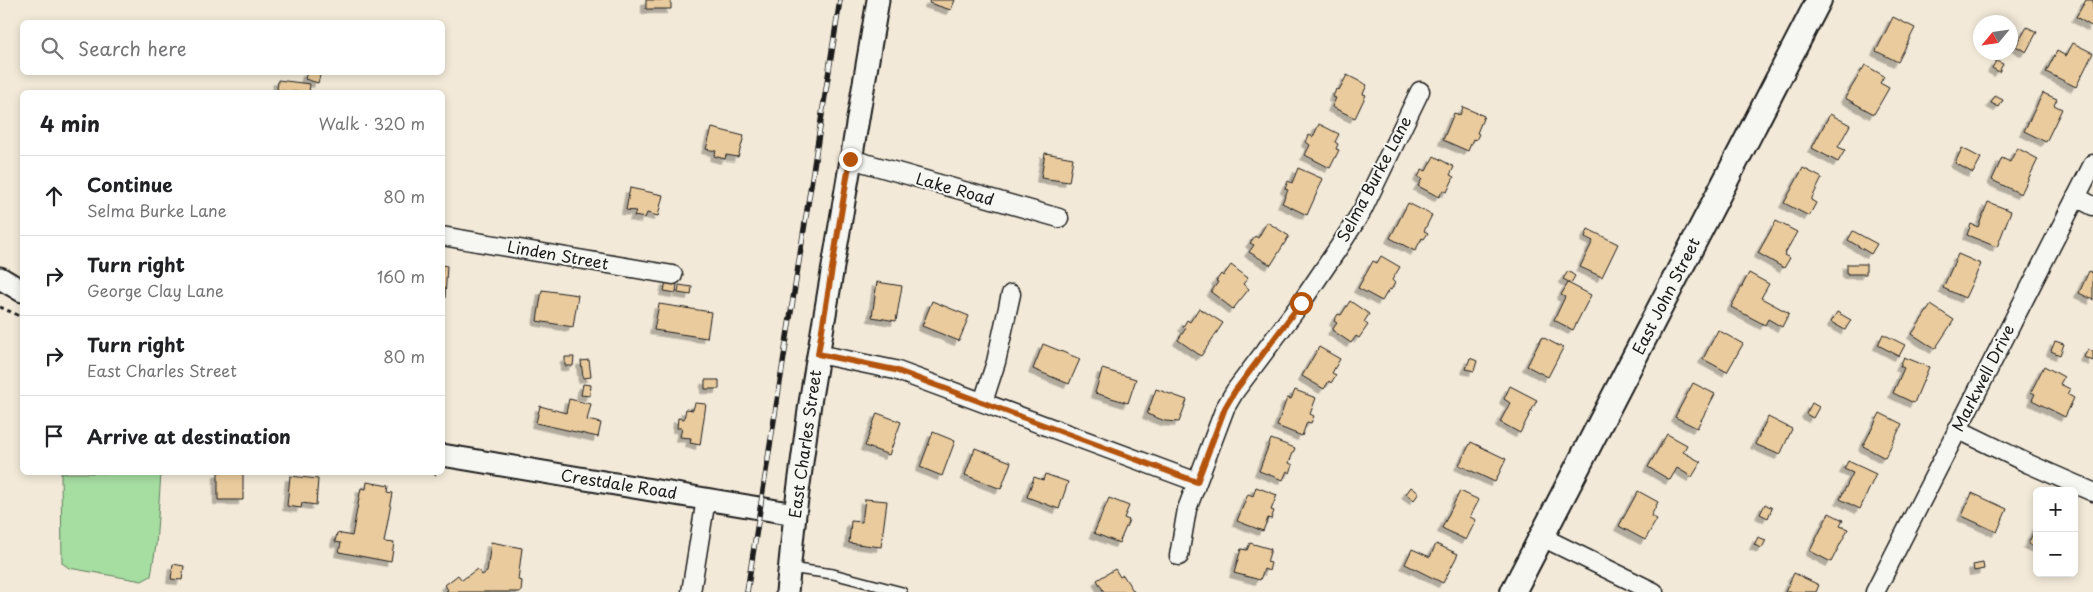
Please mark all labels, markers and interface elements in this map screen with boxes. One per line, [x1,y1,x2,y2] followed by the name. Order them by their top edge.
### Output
[1973,15,2018,60] north arrow
[20,20,445,75] search box
[38,34,66,62] icon: search
[78,34,187,62] text: Search here
[40,107,100,139] text: 4 min
[319,111,425,135] text: Walk · 320 m
[1330,111,1417,246] street label: Selma Burke Lane
[839,148,862,171] route end
[913,165,997,211] street label: Lake Road
[87,170,173,198] text: Continue
[40,182,68,210] icon: ahead
[383,184,425,208] text: 80 m
[87,198,227,222] text: Selma Burke Lane
[1625,232,1705,358] street label: East John Street
[506,233,611,275] street label: Linden Street
[87,250,185,278] text: Turn right
[40,262,68,290] icon: right
[377,264,425,288] text: 160 m
[87,278,224,302] text: George Clay Lane
[1290,292,1313,315] route start
[1945,320,2019,435] street label: Markwell Drive
[87,330,185,358] text: Turn right
[40,342,68,370] icon: right
[383,344,425,368] text: 80 m
[87,358,237,382] text: East Charles Street
[782,368,826,520] street label: East Charles Street
[40,422,68,450] icon: arrive
[87,422,291,450] text: Arrive at destination
[559,462,679,504] street label: Crestdale Road
[2033,487,2078,577] map controls
[2033,487,2078,532] button: +
[2033,532,2078,577] button: −

